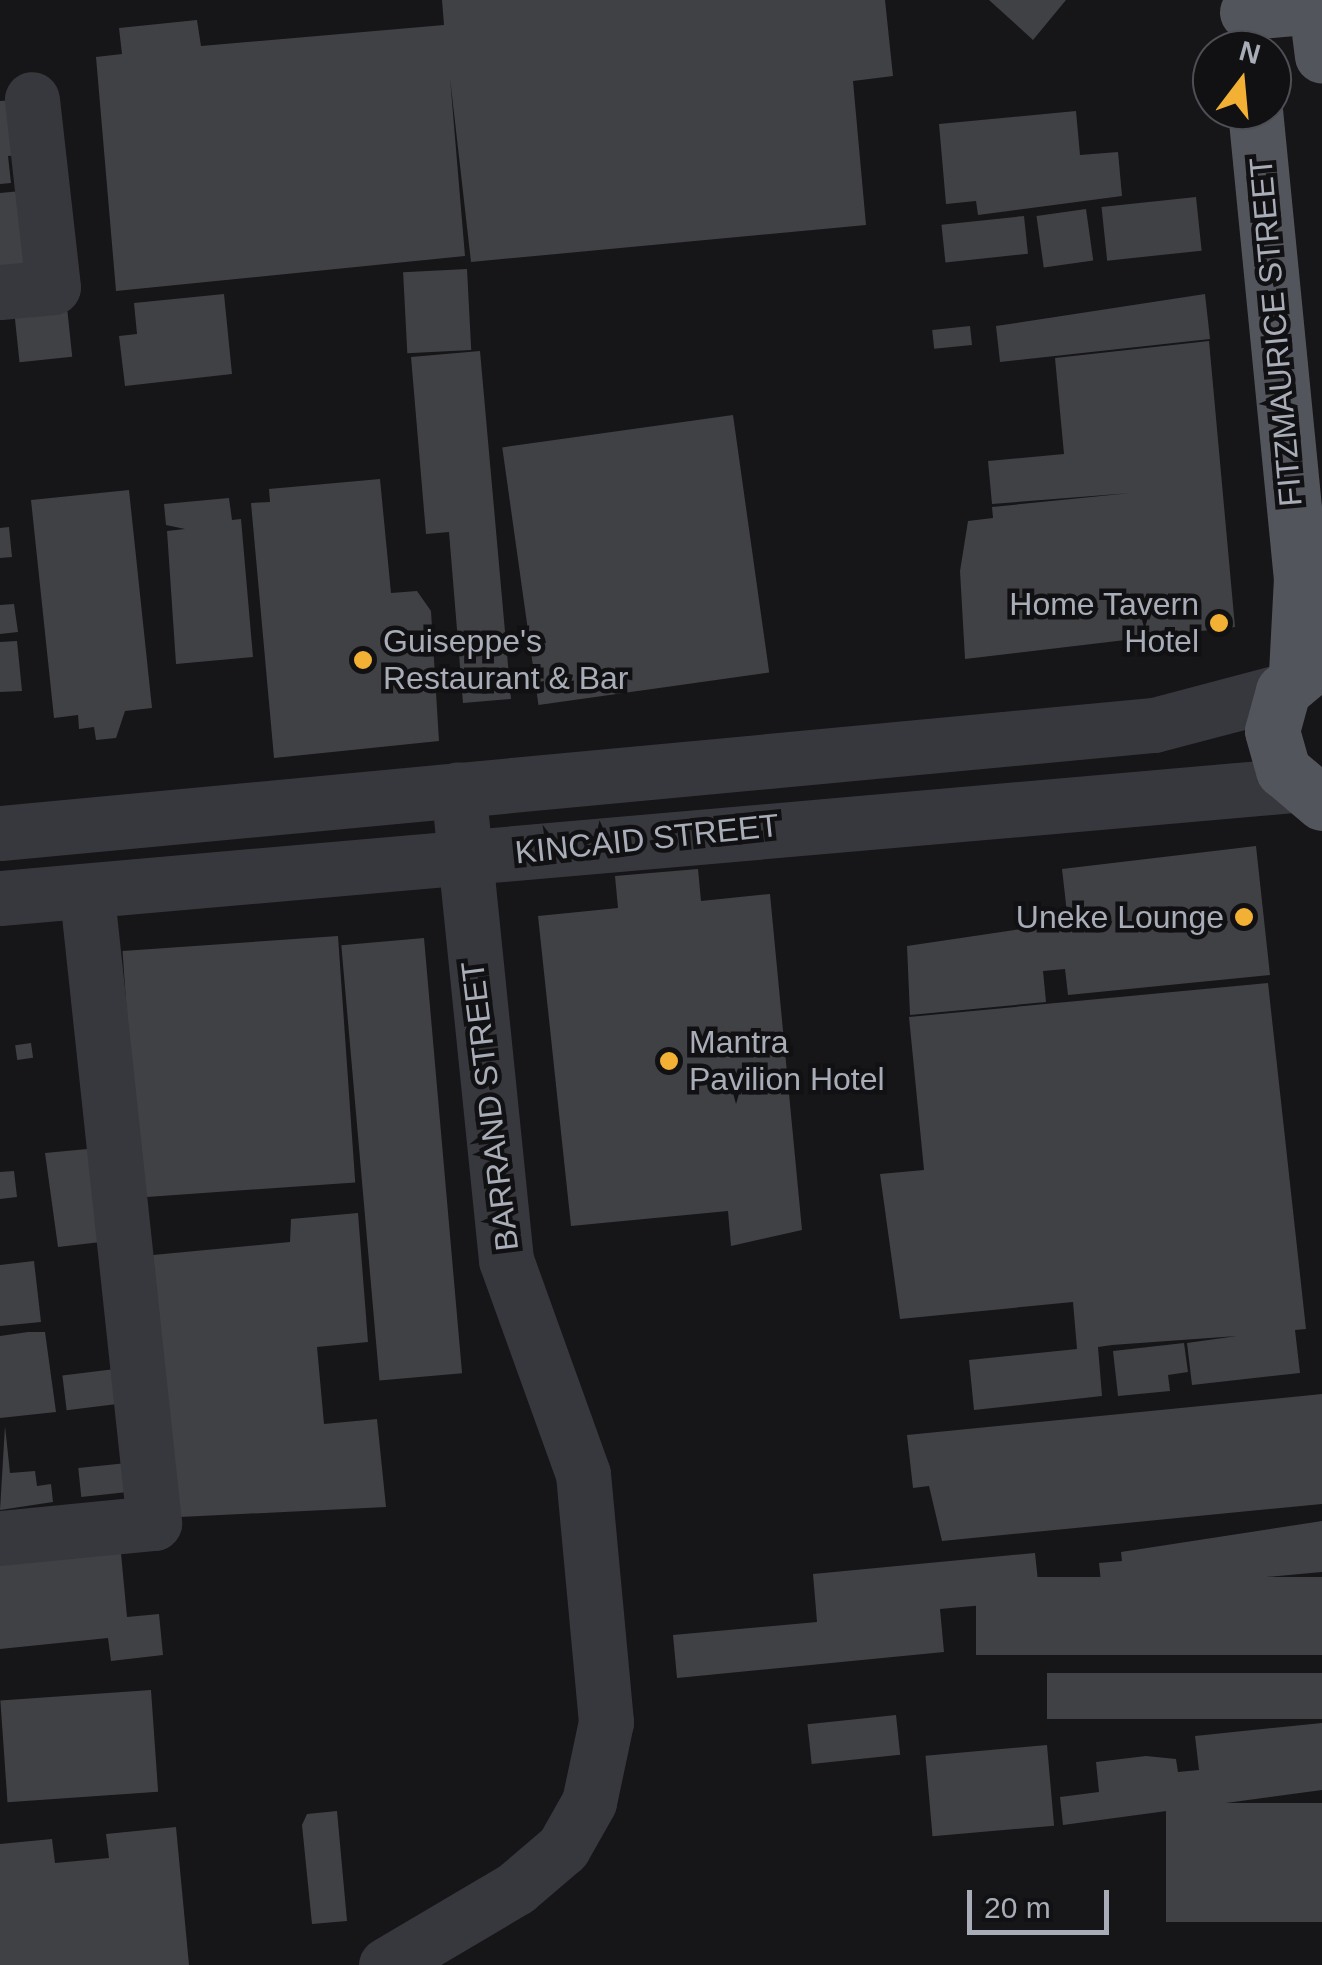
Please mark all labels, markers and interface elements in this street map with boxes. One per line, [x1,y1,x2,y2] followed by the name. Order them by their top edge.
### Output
[1192,30,1292,130] north arrow
[1236,35,1264,70] text: N
[1242,156,1310,508] street label: FITZMAURICE STREET
[1009,586,1199,661] place label: Home Tavern Hotel
[1208,612,1230,634] marker: Home Tavern Hotel
[383,623,628,698] place label: Guiseppe's Restaurant & Bar
[352,649,374,671] marker: Guiseppe's Restaurant & Bar
[513,806,781,872] street label: KINCAID STREET
[1016,898,1224,936] place label: Uneke Lounge
[1233,906,1255,928] marker: Uneke Lounge
[453,959,527,1253] street label: BARRAND STREET
[689,1024,885,1099] place label: Mantra Pavilion Hotel
[658,1050,680,1072] marker: Mantra Pavilion Hotel
[972,1870,1114,1932] scale bar
[984,1891,1051,1924] text: 20 m

